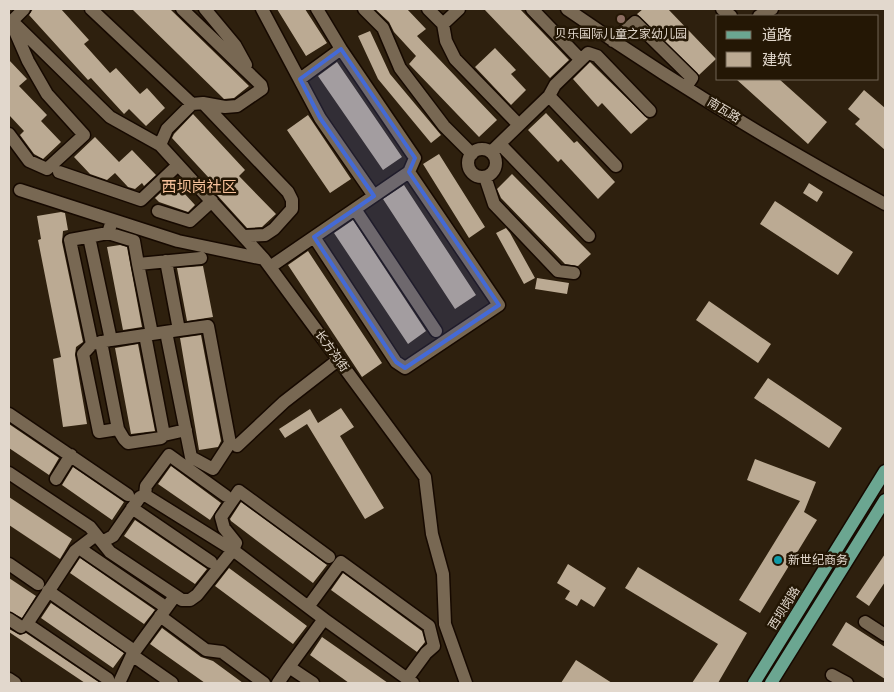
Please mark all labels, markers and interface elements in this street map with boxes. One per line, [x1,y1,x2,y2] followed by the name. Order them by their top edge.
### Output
[615,13,627,25] marker: 贝乐国际儿童之家幼儿园
[716,15,879,80] legend
[762,24,792,44] text: 道路
[555,25,687,42] place label: 贝乐国际儿童之家幼儿园
[762,49,792,69] text: 建筑
[704,93,744,126] street label: 南瓦路
[161,176,237,196] district label: 西坝岗社区
[311,326,353,375] street label: 长方沟街
[788,551,848,568] place label: 新世纪商务
[772,554,784,566] marker: 新世纪商务
[764,583,804,633] street label: 西坝岗路

